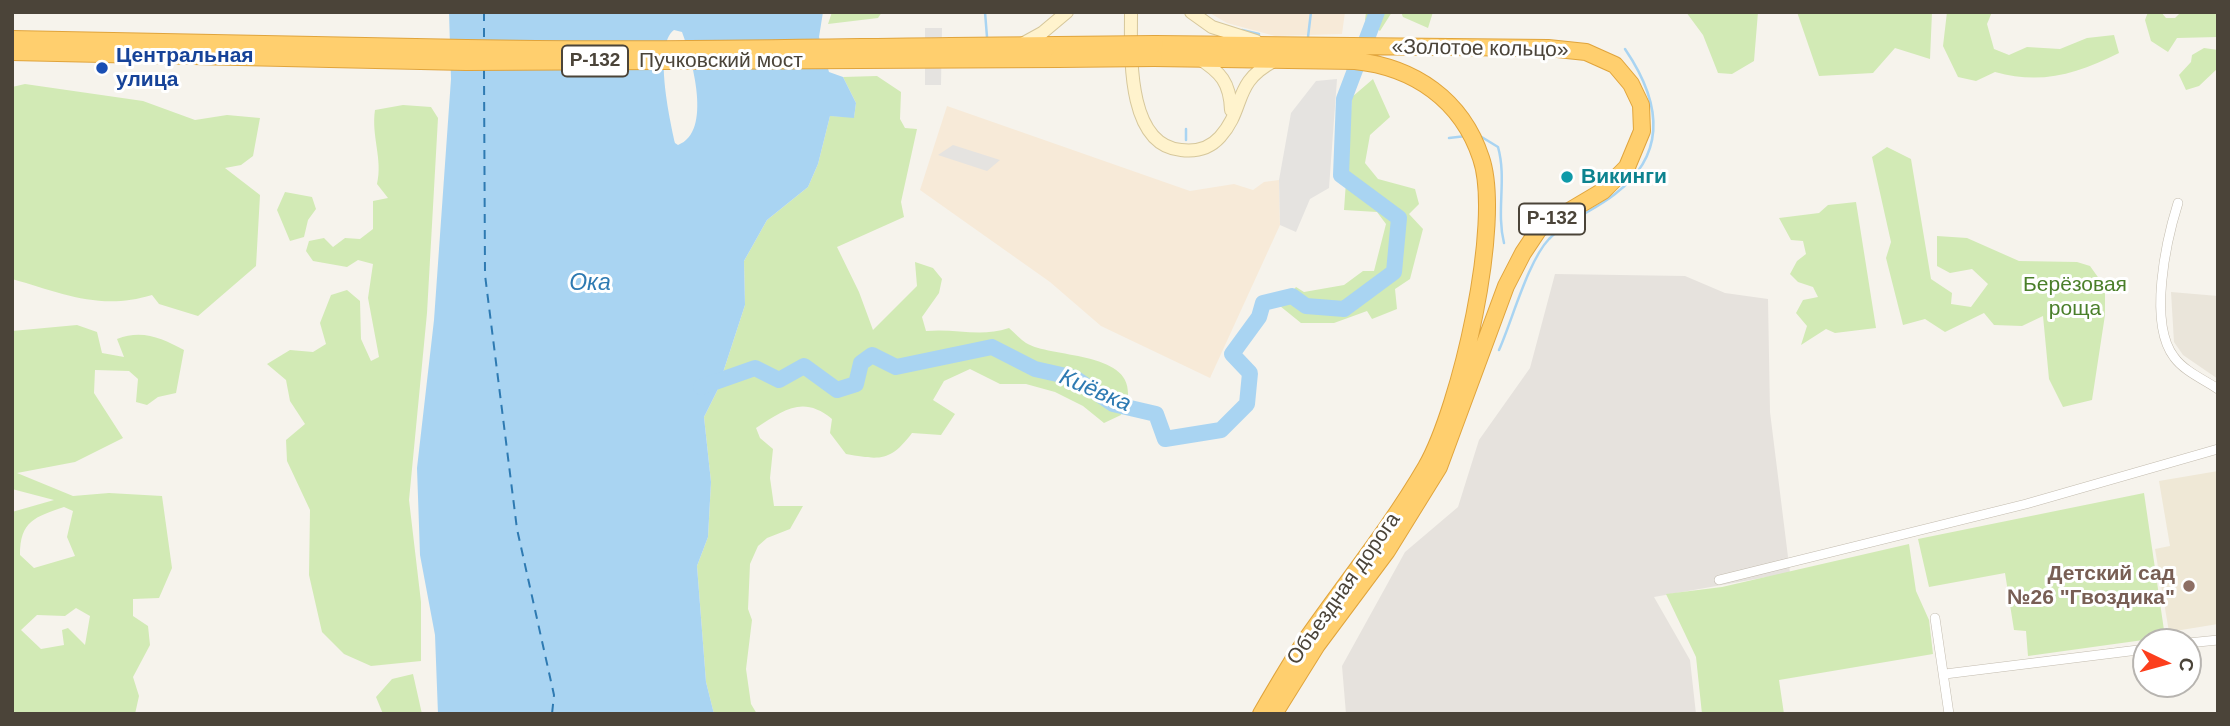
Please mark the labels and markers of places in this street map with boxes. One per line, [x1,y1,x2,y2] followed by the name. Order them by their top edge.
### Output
[116,43,254,93] place label: Центральная улица
[94,60,110,76] marker: Центральная улица
[1581,164,1667,190] place label: Викинги
[1559,169,1575,185] marker: Викинги
[2007,561,2175,611] place label: Детский сад №26 "Гвоздика"
[2181,578,2197,594] marker: Детский сад №26 "Гвоздика"

